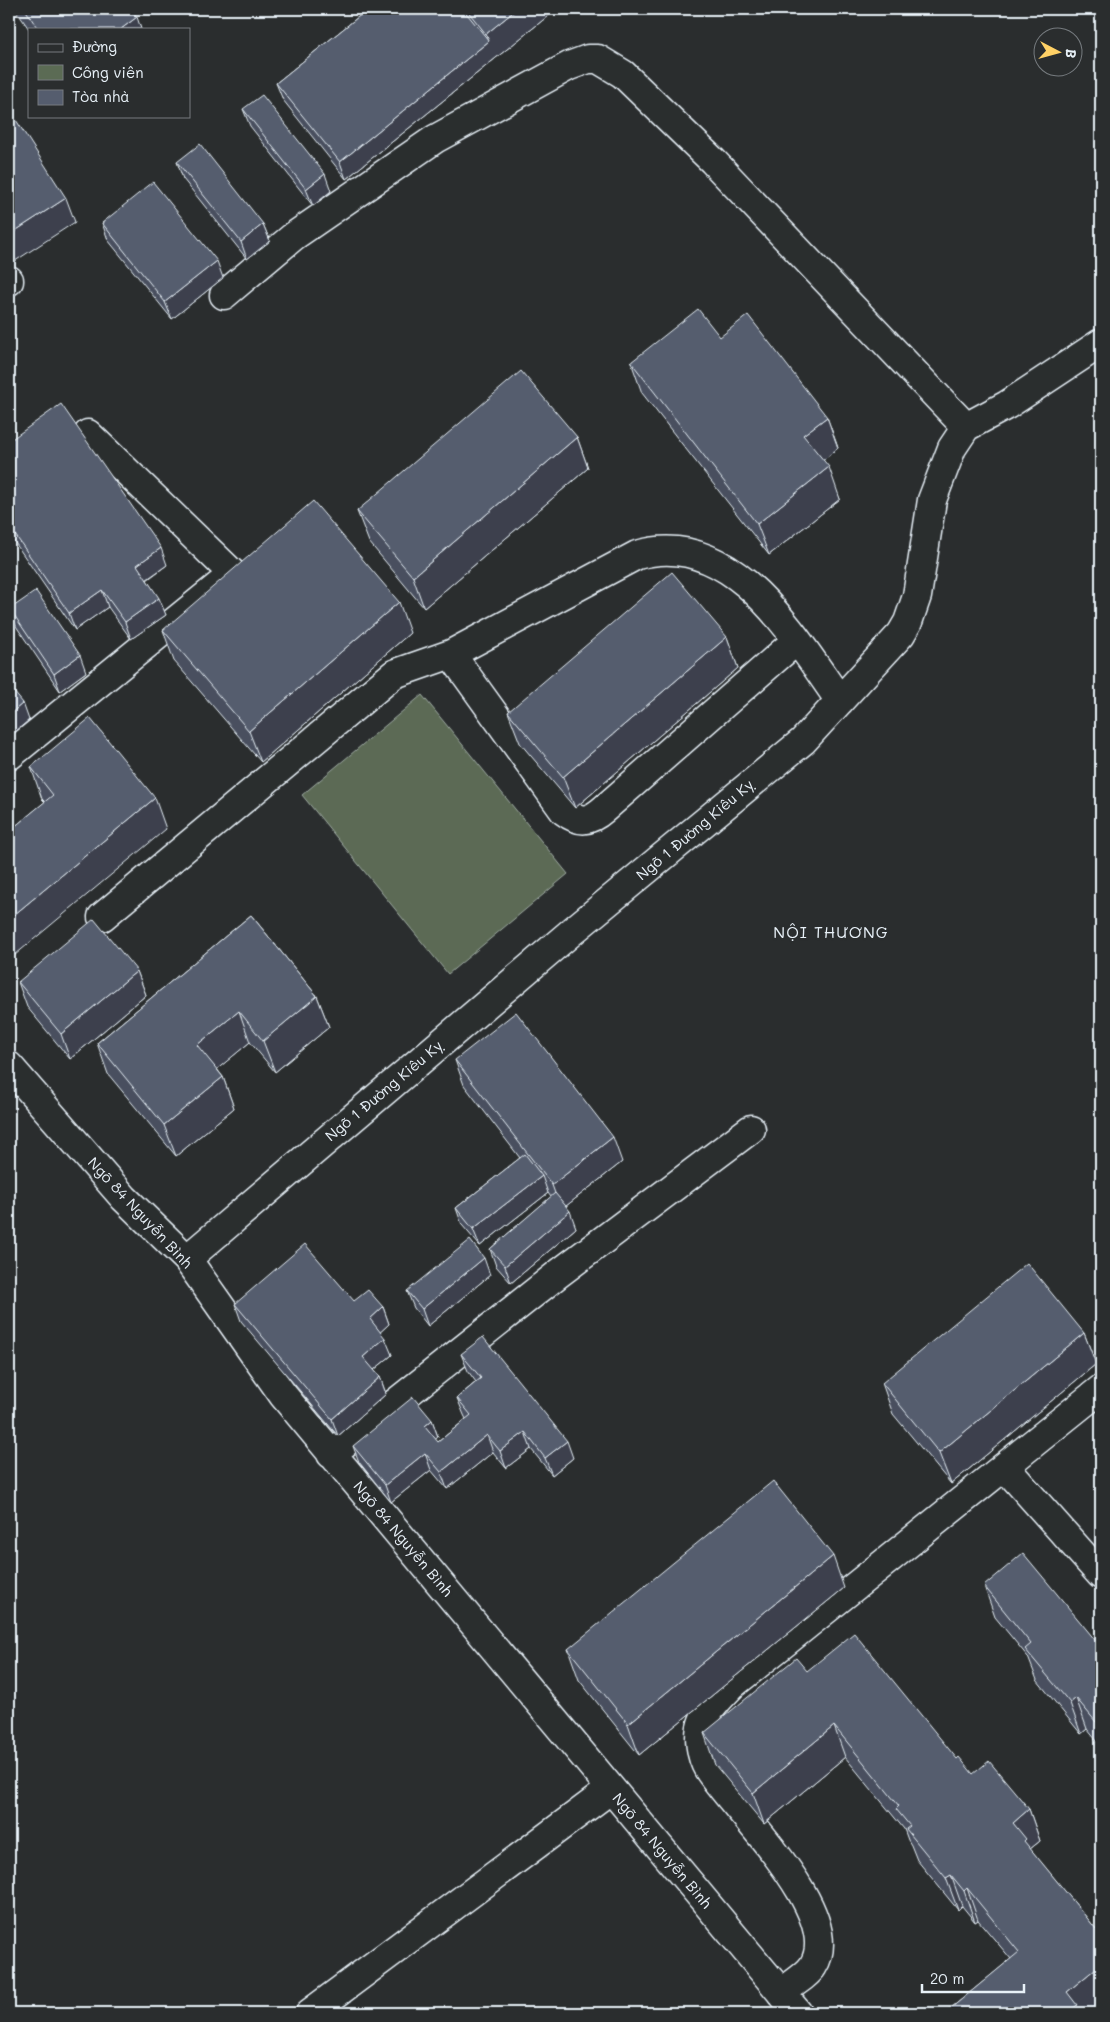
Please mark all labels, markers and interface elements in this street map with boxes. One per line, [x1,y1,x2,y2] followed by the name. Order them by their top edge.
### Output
[28,28,190,118] legend
[1032,28,1082,78] north arrow
[72,36,117,56] text: Đường
[1061,48,1081,59] text: B
[72,62,144,82] text: Công viên
[72,86,130,106] text: Tòa nhà
[631,774,757,884] street label: Ngõ 1 Đường Kiêu Kỵ
[773,921,889,942] district label: NỘI THƯƠNG
[320,1035,446,1145] street label: Ngõ 1 Đường Kiêu Kỵ
[84,1152,198,1272] street label: Ngõ 84 Nguyễn Bình
[349,1476,458,1600] street label: Ngõ 84 Nguyễn Bình
[608,1788,717,1912] street label: Ngõ 84 Nguyễn Bình
[922,1962,1025,1994] scale bar
[930,1968,964,1988] text: 20 m

